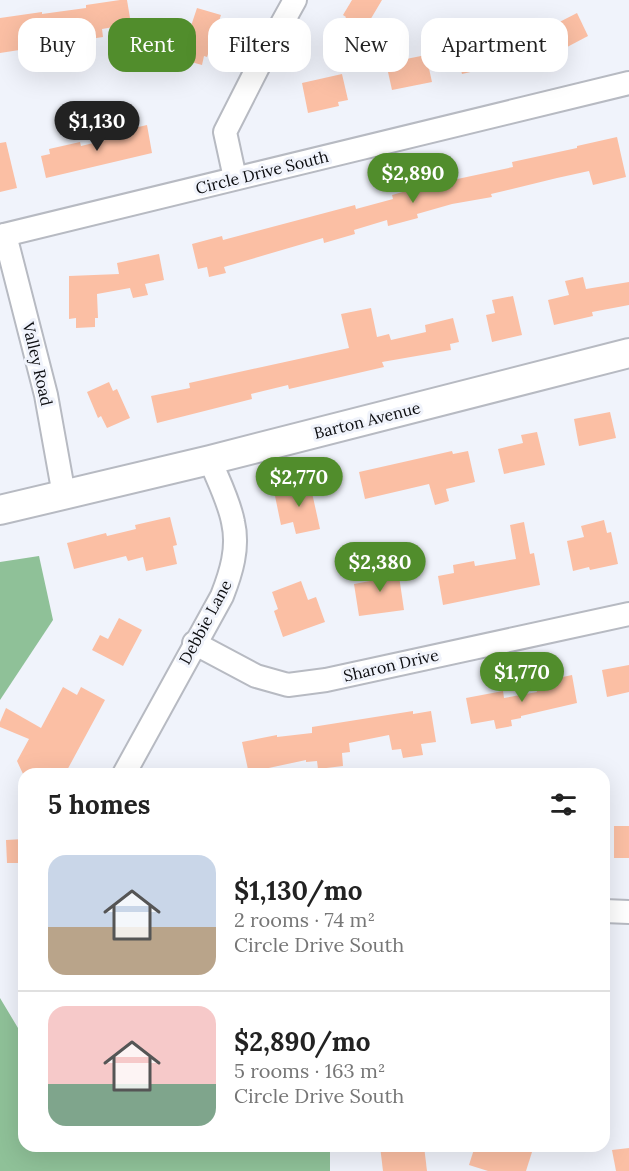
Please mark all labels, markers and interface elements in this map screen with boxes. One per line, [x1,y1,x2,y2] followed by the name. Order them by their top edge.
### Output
[18,18,96,72] chip: Buy
[108,18,196,72] chip: Rent
[208,18,311,72] chip: Filters
[323,18,409,72] chip: New
[421,18,568,72] chip: Apartment
[48,101,146,152] pin: $1,130
[69,108,125,133] text: $1,130
[193,146,331,198] street label: Circle Drive South
[364,153,462,204] pin: $2,890
[381,160,445,185] text: $2,890
[18,319,57,408] street label: Valley Road
[312,397,423,443] street label: Barton Avenue
[250,457,348,508] pin: $2,770
[270,464,328,489] text: $2,770
[331,542,429,593] pin: $2,380
[349,549,411,574] text: $2,380
[174,576,236,668] street label: Debbie Lane
[341,644,441,686] street label: Sharon Drive
[473,652,571,703] pin: $1,770
[494,659,550,684] text: $1,770
[48,788,150,821] text: 5 homes
[547,788,580,821] icon: filters
[234,874,362,907] text: $1,130/mo
[96,879,168,951] icon: home
[234,907,375,932] text: 2 rooms · 74 m²
[234,932,404,957] text: Circle Drive South
[234,1025,370,1058] text: $2,890/mo
[96,1030,168,1102] icon: home
[234,1058,386,1083] text: 5 rooms · 163 m²
[234,1083,404,1108] text: Circle Drive South

